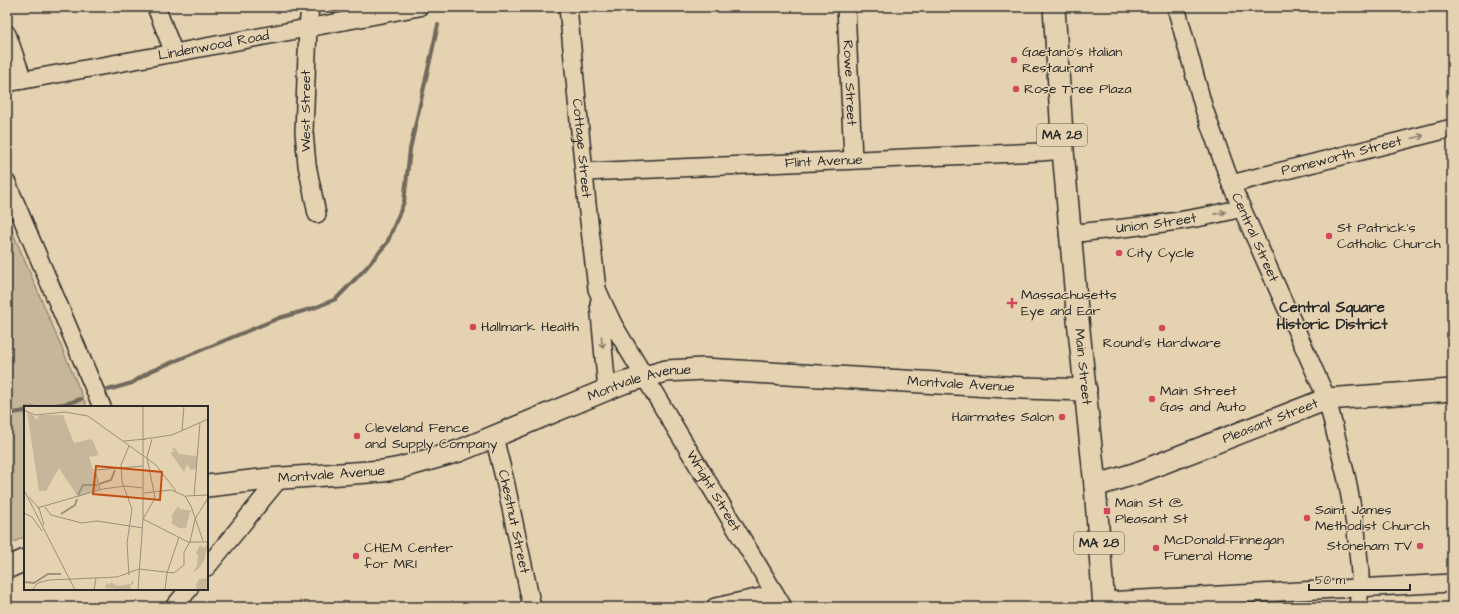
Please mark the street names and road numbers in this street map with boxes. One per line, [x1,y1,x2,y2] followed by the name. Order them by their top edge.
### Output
[156,25,271,66] street label: Lindenwood Road
[838,40,861,126] street label: Rowe Street
[296,70,316,152] street label: West Street
[567,98,596,199] street label: Cottage Street
[1037,124,1087,146] road number: MA 28
[1279,131,1404,181] street label: Pomeworth Street
[784,150,863,173] street label: Flint Avenue
[1226,189,1284,286] street label: Central Street
[1115,208,1198,239] street label: Union Street
[1069,328,1097,406] street label: Main Street
[584,360,692,407] street label: Montvale Avenue
[907,371,1016,397] street label: Montvale Avenue
[1219,393,1322,449] street label: Pleasant Street
[681,447,746,536] street label: Wright Street
[277,461,386,488] street label: Montvale Avenue
[493,468,535,576] street label: Chestnut Street
[1074,532,1124,554] road number: MA 28

